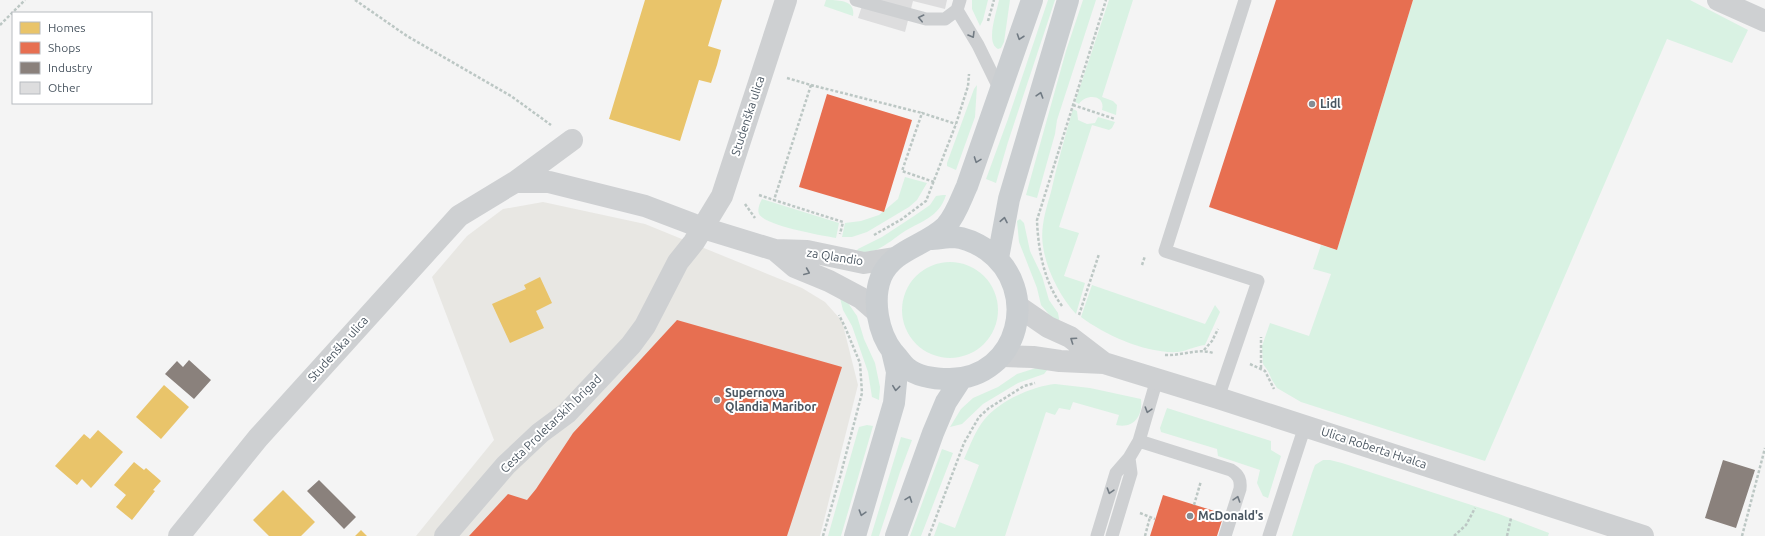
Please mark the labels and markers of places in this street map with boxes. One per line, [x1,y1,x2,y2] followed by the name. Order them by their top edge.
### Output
[1320,97,1341,110] place label: Lidl
[1307,99,1317,109] marker: Lidl
[725,386,817,413] place label: Supernova Qlandia Maribor
[712,395,722,405] marker: Supernova Qlandia Maribor
[1198,509,1264,522] place label: McDonald's
[1185,511,1195,521] marker: McDonald's

